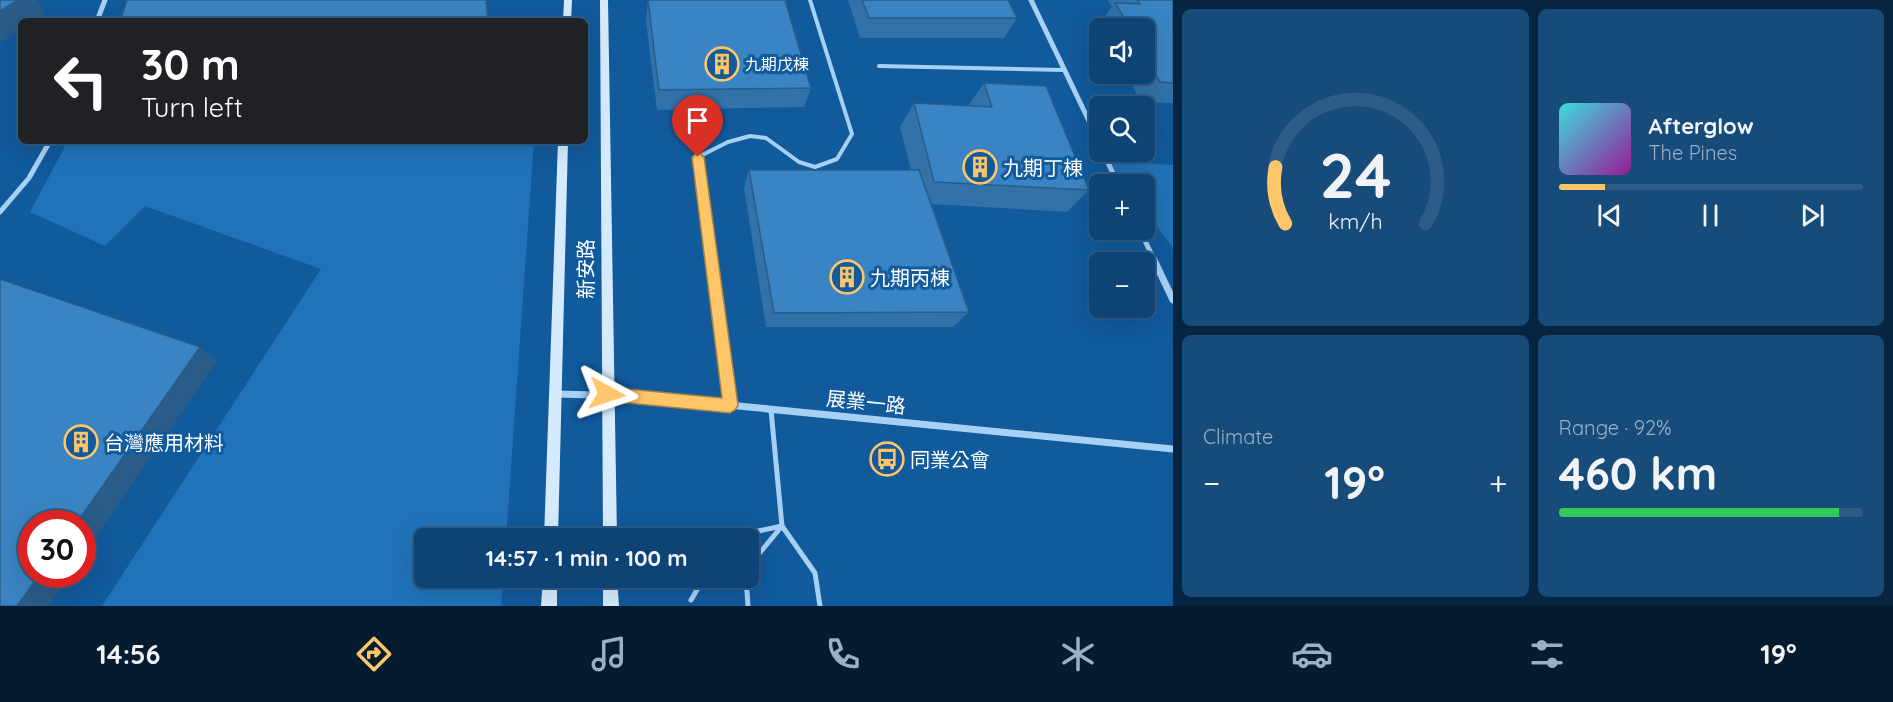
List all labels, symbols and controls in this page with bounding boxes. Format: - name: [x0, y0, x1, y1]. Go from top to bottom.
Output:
- map controls: [1089, 18, 1155, 318]
- button: sound: [1089, 18, 1155, 84]
- text: 30 m: [141, 38, 240, 91]
- icon: left: [42, 42, 120, 120]
- building icon: 九期戊棟: [704, 46, 740, 82]
- place label: 九期戊棟: [745, 54, 809, 74]
- text: Turn left: [141, 90, 243, 124]
- pin: [672, 95, 723, 157]
- button: search: [1089, 96, 1155, 162]
- icon: arrive: [681, 104, 714, 137]
- text: Afterglow: [1649, 112, 1754, 140]
- text: 24: [1319, 137, 1391, 215]
- text: The Pines: [1649, 140, 1737, 165]
- building icon: 九期丁棟: [962, 149, 998, 185]
- place label: 九期丁棟: [1003, 155, 1083, 180]
- button: +: [1089, 174, 1155, 240]
- icon: previous: [1593, 199, 1626, 232]
- icon: pause: [1694, 199, 1727, 232]
- icon: next: [1796, 199, 1829, 232]
- text: km/h: [1328, 209, 1382, 235]
- street label: 新安路: [573, 239, 598, 299]
- button: −: [1089, 252, 1155, 318]
- building icon: 九期丙棟: [829, 259, 865, 295]
- place label: 九期丙棟: [870, 265, 950, 290]
- position arrow: [575, 362, 639, 426]
- street label: 展業一路: [825, 385, 907, 419]
- text: Range · 92%: [1559, 415, 1672, 440]
- building icon: 台灣應用材料: [63, 424, 99, 460]
- text: Climate: [1203, 424, 1273, 449]
- place label: 台灣應用材料: [104, 430, 224, 455]
- bus stop icon: 同業公會: [869, 441, 905, 477]
- text: 460 km: [1559, 445, 1717, 501]
- place label: 同業公會: [910, 447, 990, 472]
- text: 19°: [1324, 454, 1385, 510]
- text: −: [1203, 462, 1220, 503]
- text: +: [1489, 462, 1507, 503]
- speed limit sign: 30: [18, 510, 96, 588]
- text: 14:57 · 1 min · 100 m: [486, 544, 687, 572]
- icon: directions: [353, 633, 395, 675]
- icon: music: [588, 633, 630, 675]
- icon: phone: [822, 633, 864, 675]
- icon: climate: [1057, 633, 1099, 675]
- icon: car: [1291, 633, 1333, 675]
- icon: filters: [1526, 633, 1568, 675]
- text: 14:56: [96, 637, 161, 671]
- text: 19°: [1760, 637, 1797, 671]

